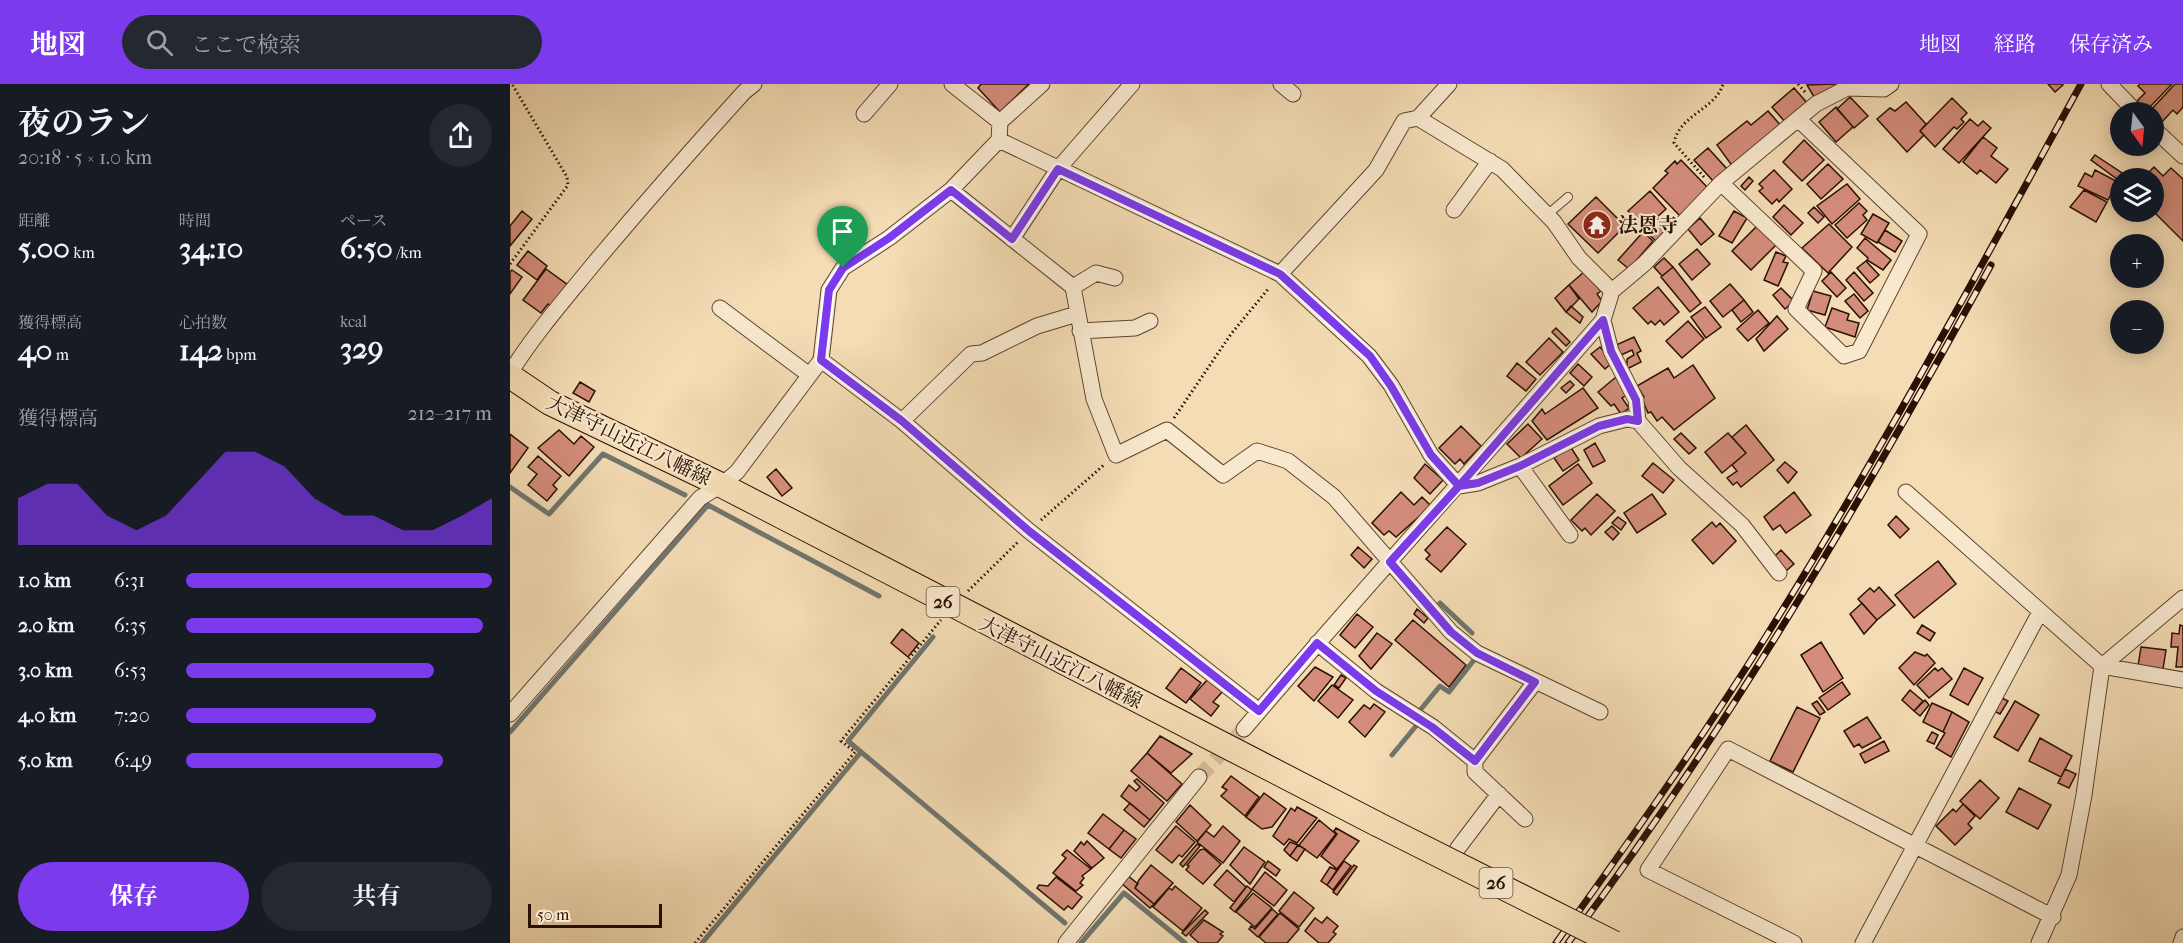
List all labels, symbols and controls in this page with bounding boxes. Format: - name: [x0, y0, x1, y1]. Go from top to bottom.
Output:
- search box: [122, 15, 542, 69]
- icon: search: [143, 26, 176, 59]
- text: 地図: [30, 28, 86, 61]
- text: ここで検索: [191, 32, 301, 58]
- text: 地図: [1919, 32, 1961, 56]
- text: 経路: [1994, 32, 2036, 56]
- text: 保存済み: [2069, 32, 2153, 56]
- north arrow: [2110, 102, 2164, 156]
- map controls: [2110, 102, 2164, 354]
- text: 夜のラン: [18, 104, 150, 143]
- button: share: [429, 104, 492, 167]
- text: 20:18 · 5 × 1.0 km: [18, 146, 152, 169]
- button: layers: [2110, 168, 2164, 222]
- pin: [817, 206, 868, 268]
- temple icon: 法恩寺: [1581, 209, 1613, 241]
- text: 距離: [18, 211, 50, 230]
- text: 時間: [179, 211, 211, 230]
- text: ペース: [340, 211, 387, 230]
- place label: 法恩寺: [1618, 214, 1678, 237]
- icon: arrive: [826, 215, 859, 248]
- text: 5.00: [18, 231, 70, 266]
- text: 34:10: [179, 231, 243, 266]
- text: 6:50: [340, 231, 393, 266]
- button: +: [2110, 234, 2164, 288]
- text: km: [70, 243, 95, 262]
- text: /km: [393, 243, 422, 262]
- button: −: [2110, 300, 2164, 354]
- text: kcal: [340, 312, 367, 331]
- text: 獲得標高: [18, 313, 82, 332]
- text: 心拍数: [179, 313, 227, 332]
- text: 329: [340, 331, 383, 366]
- text: 40: [18, 333, 52, 368]
- text: 142: [179, 333, 223, 368]
- text: m: [52, 345, 69, 364]
- text: bpm: [223, 345, 257, 364]
- street label: 大津守山近江八幡線: [543, 391, 715, 490]
- text: 212–217 m: [408, 402, 492, 425]
- text: 獲得標高: [18, 407, 98, 430]
- text: 1.0 km: [18, 569, 71, 592]
- text: 6:31: [114, 569, 145, 592]
- road number: 26: [926, 587, 960, 617]
- street label: 大津守山近江八幡線: [975, 611, 1146, 714]
- text: 2.0 km: [18, 614, 74, 637]
- text: 6:35: [114, 614, 147, 637]
- text: 3.0 km: [18, 659, 72, 682]
- text: 6:53: [114, 659, 147, 682]
- text: 4.0 km: [18, 704, 76, 727]
- text: 7:20: [114, 704, 150, 727]
- text: 5.0 km: [18, 749, 73, 772]
- text: 6:49: [114, 749, 152, 772]
- button: 保存: [18, 862, 249, 931]
- button: 共有: [261, 862, 492, 931]
- road number: 26: [1480, 868, 1512, 898]
- scale bar: [528, 901, 662, 928]
- text: 50 m: [537, 905, 569, 924]

